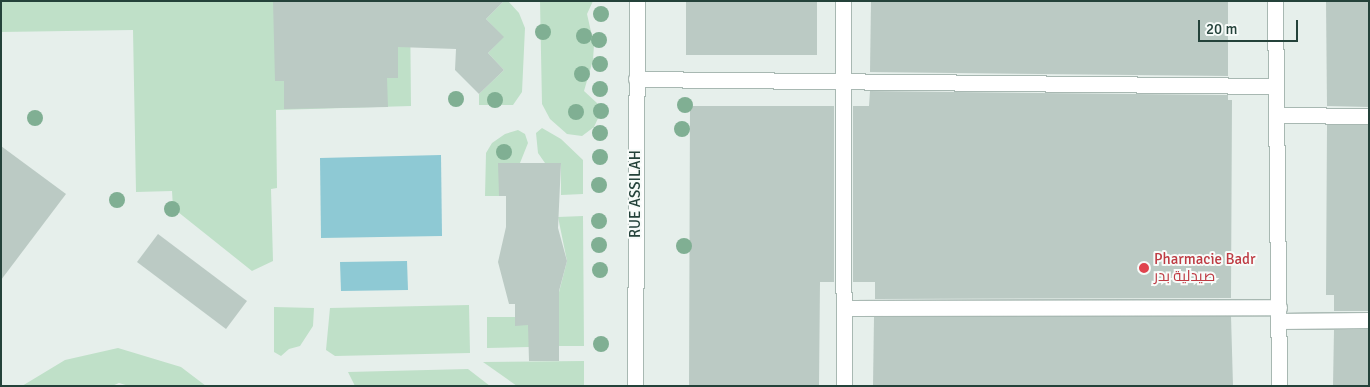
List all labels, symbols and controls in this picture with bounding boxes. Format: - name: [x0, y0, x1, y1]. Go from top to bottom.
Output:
- scale bar: [1200, 10, 1300, 42]
- text: 20 m: [1206, 20, 1237, 38]
- street label: RUE ASSILAH: [627, 150, 645, 238]
- place label: Pharmacie Badr صيدلية بدر: [1154, 250, 1255, 285]
- marker: Pharmacie Badr صيدلية بدر: [1138, 262, 1150, 274]

